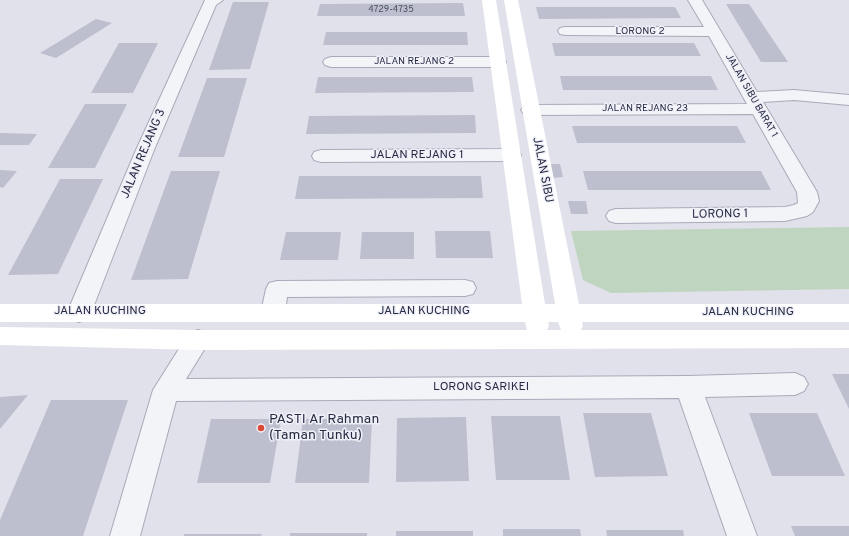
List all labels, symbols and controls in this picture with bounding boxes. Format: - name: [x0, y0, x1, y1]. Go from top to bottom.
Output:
- house number: 4729-4735: [368, 5, 414, 15]
- street label: LORONG 2: [615, 26, 665, 38]
- street label: JALAN SIBU BARAT 1: [722, 52, 780, 140]
- street label: JALAN REJANG 2: [374, 56, 454, 68]
- street label: JALAN REJANG 23: [602, 103, 688, 115]
- street label: JALAN REJANG 3: [119, 107, 169, 201]
- street label: JALAN SIBU: [529, 136, 555, 204]
- street label: JALAN REJANG 1: [370, 149, 464, 163]
- street label: LORONG 1: [692, 207, 748, 223]
- street label: JALAN KUCHING: [54, 305, 146, 319]
- street label: JALAN KUCHING: [378, 305, 470, 319]
- street label: JALAN KUCHING: [702, 306, 794, 320]
- street label: LORONG SARIKEI: [433, 381, 529, 395]
- place label: PASTI Ar Rahman (Taman Tunku): [269, 412, 379, 444]
- marker: PASTI Ar Rahman (Taman Tunku): [256, 423, 266, 433]

